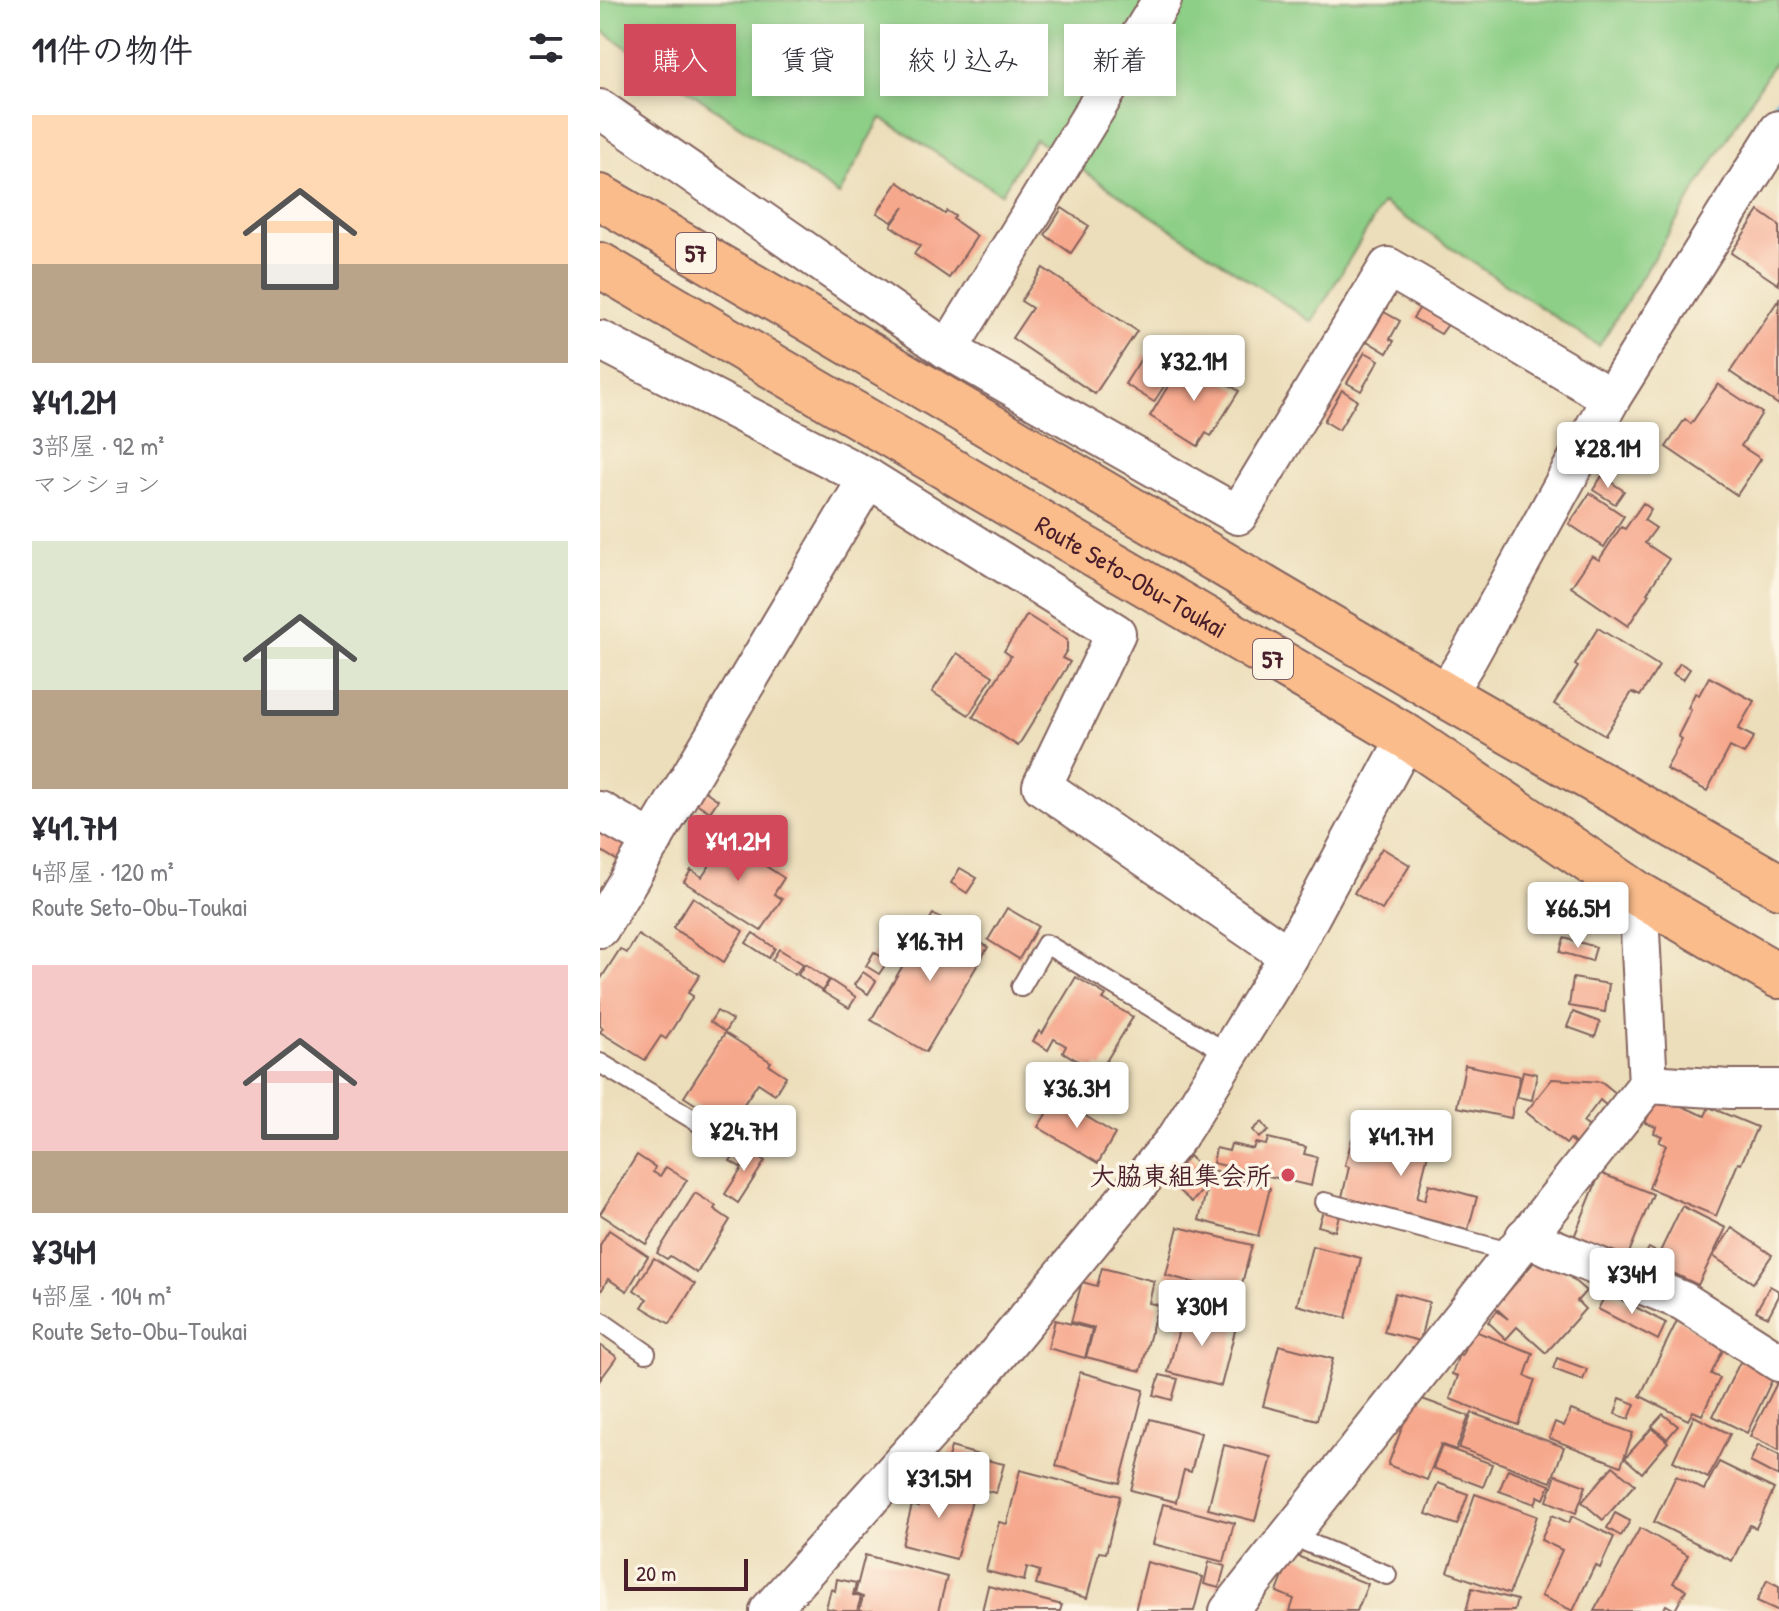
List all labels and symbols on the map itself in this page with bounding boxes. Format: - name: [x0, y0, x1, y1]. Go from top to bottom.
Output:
- road number: 57: [676, 233, 716, 273]
- pin: ¥32.1M: [1129, 335, 1259, 403]
- pin: ¥28.1M: [1543, 422, 1673, 490]
- street label: Route Seto-Obu-Toukai: [1030, 506, 1234, 646]
- road number: 57: [1253, 639, 1293, 679]
- pin: ¥41.2M: [673, 815, 803, 883]
- pin: ¥66.5M: [1513, 882, 1643, 950]
- pin: ¥16.7M: [865, 915, 995, 983]
- pin: ¥36.3M: [1012, 1062, 1142, 1130]
- pin: ¥24.7M: [679, 1105, 809, 1173]
- pin: ¥41.7M: [1336, 1110, 1466, 1178]
- place label: 大脇東組集会所: [1090, 1158, 1272, 1193]
- marker: 大脇東組集会所: [1279, 1166, 1297, 1184]
- pin: ¥34M: [1585, 1248, 1679, 1316]
- pin: ¥30M: [1155, 1280, 1249, 1348]
- pin: ¥31.5M: [874, 1452, 1004, 1520]
- scale bar: [624, 1555, 748, 1591]

